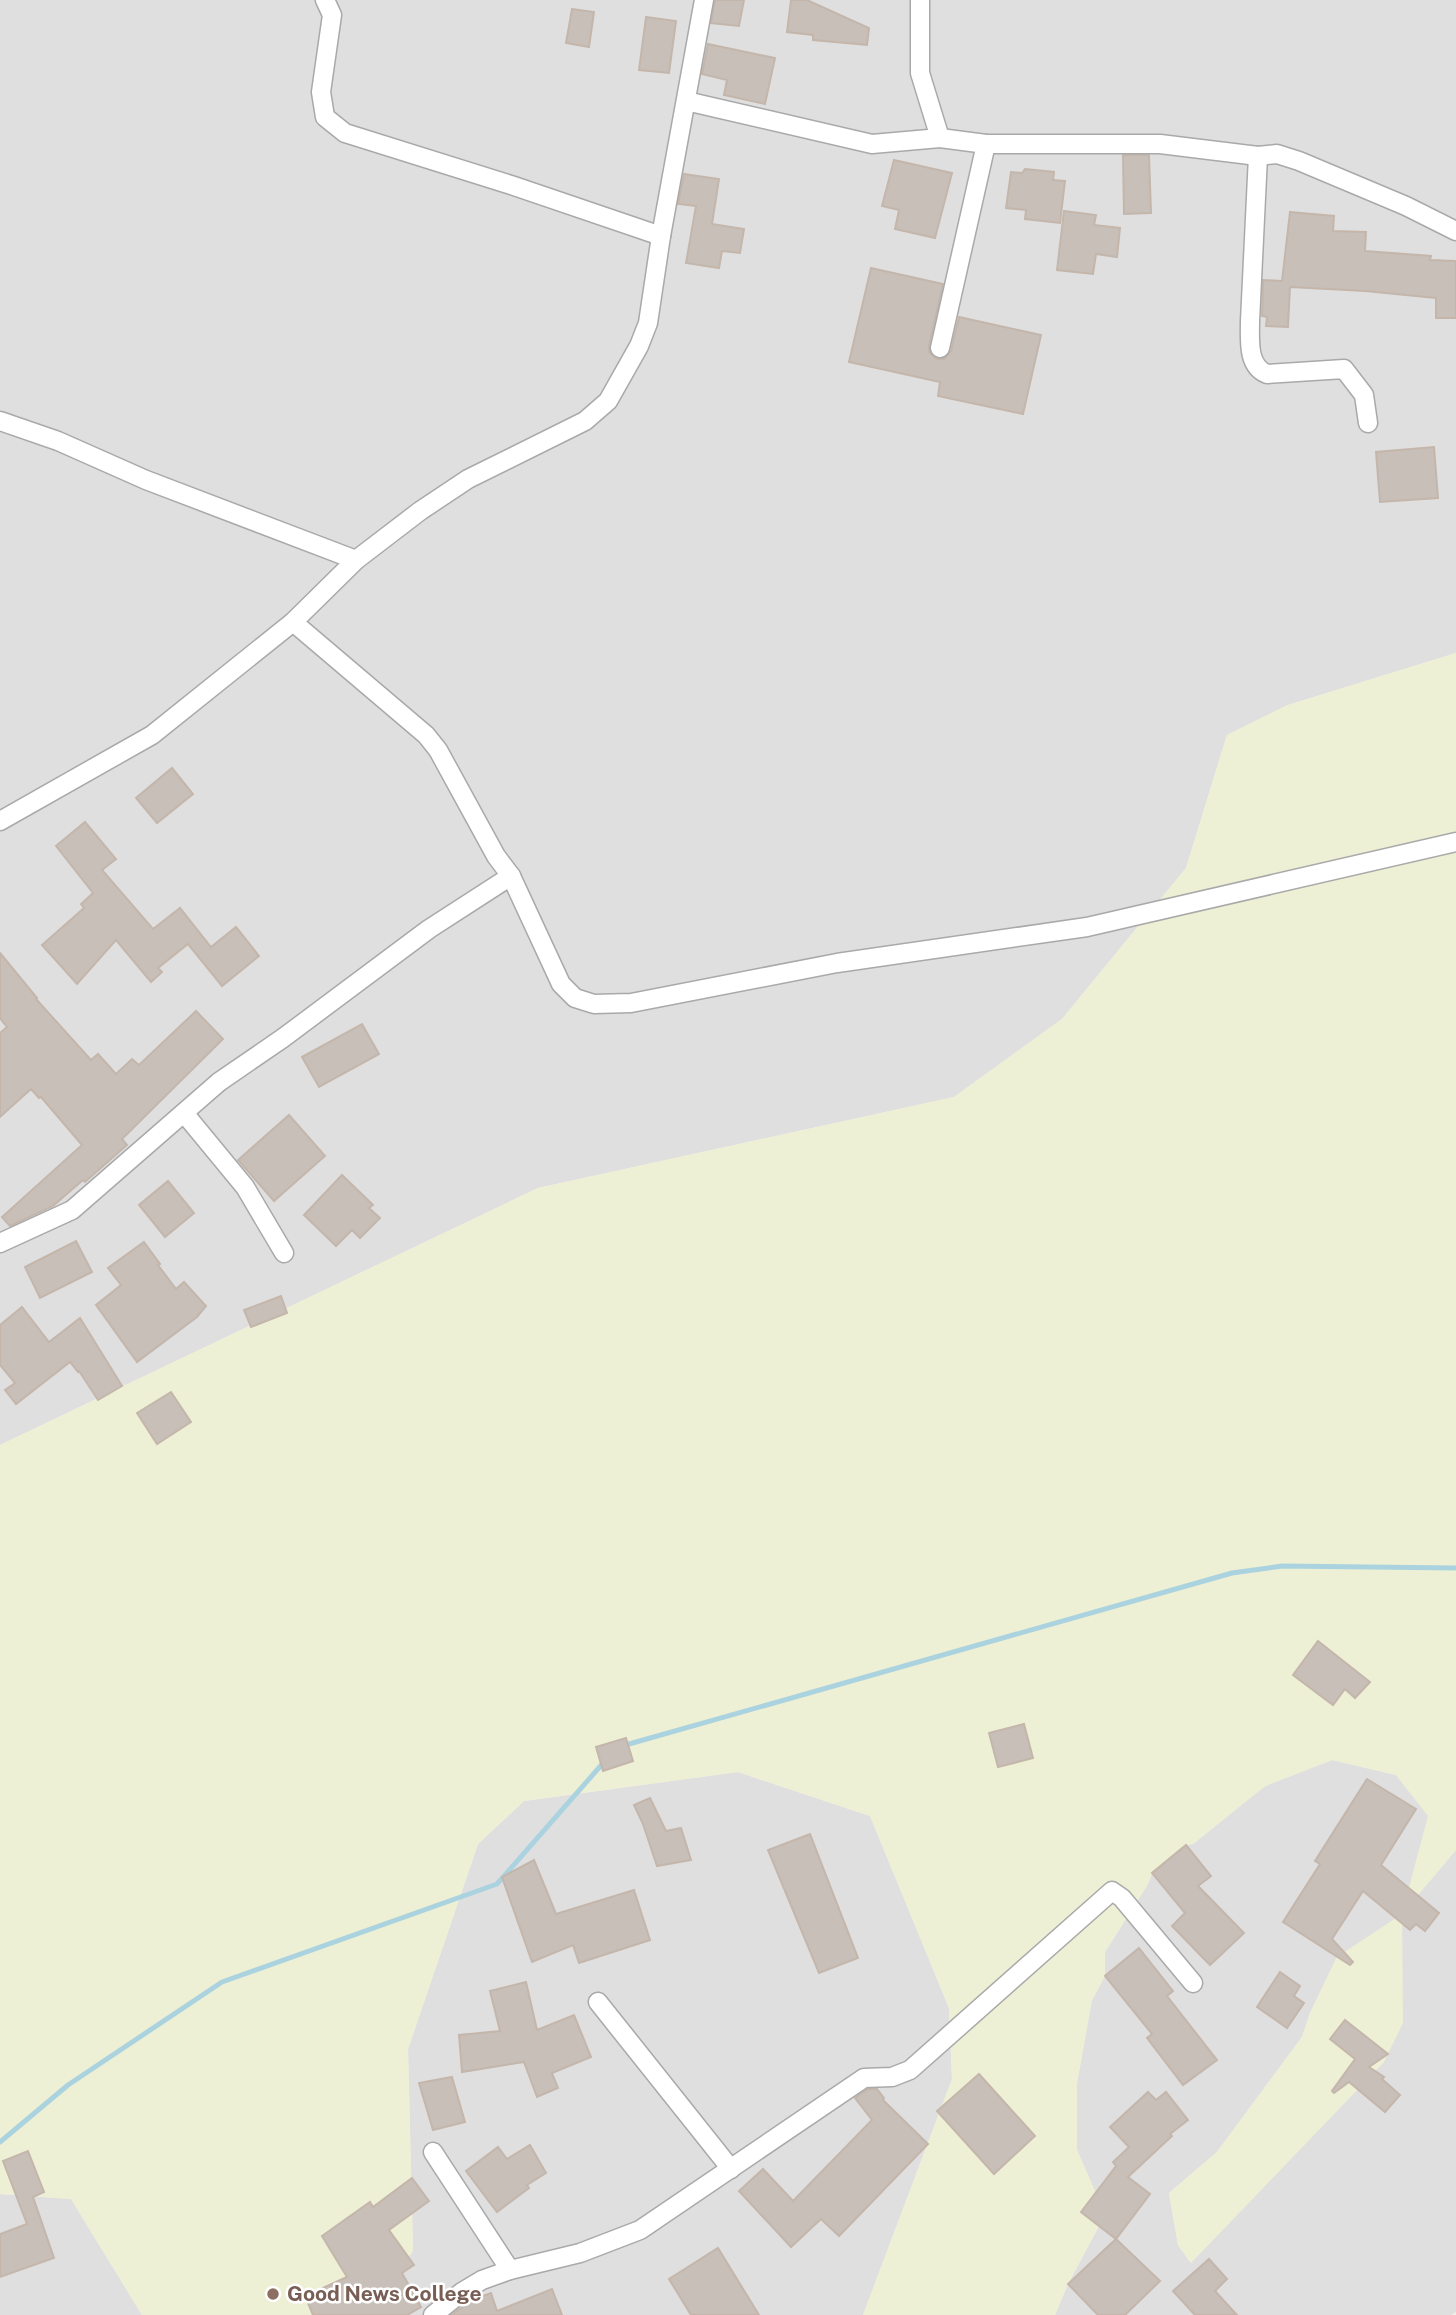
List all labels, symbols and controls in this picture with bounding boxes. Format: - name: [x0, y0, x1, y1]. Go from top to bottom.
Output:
- place label: Good News College: [287, 2281, 482, 2306]
- marker: Good News College: [265, 2286, 281, 2302]

